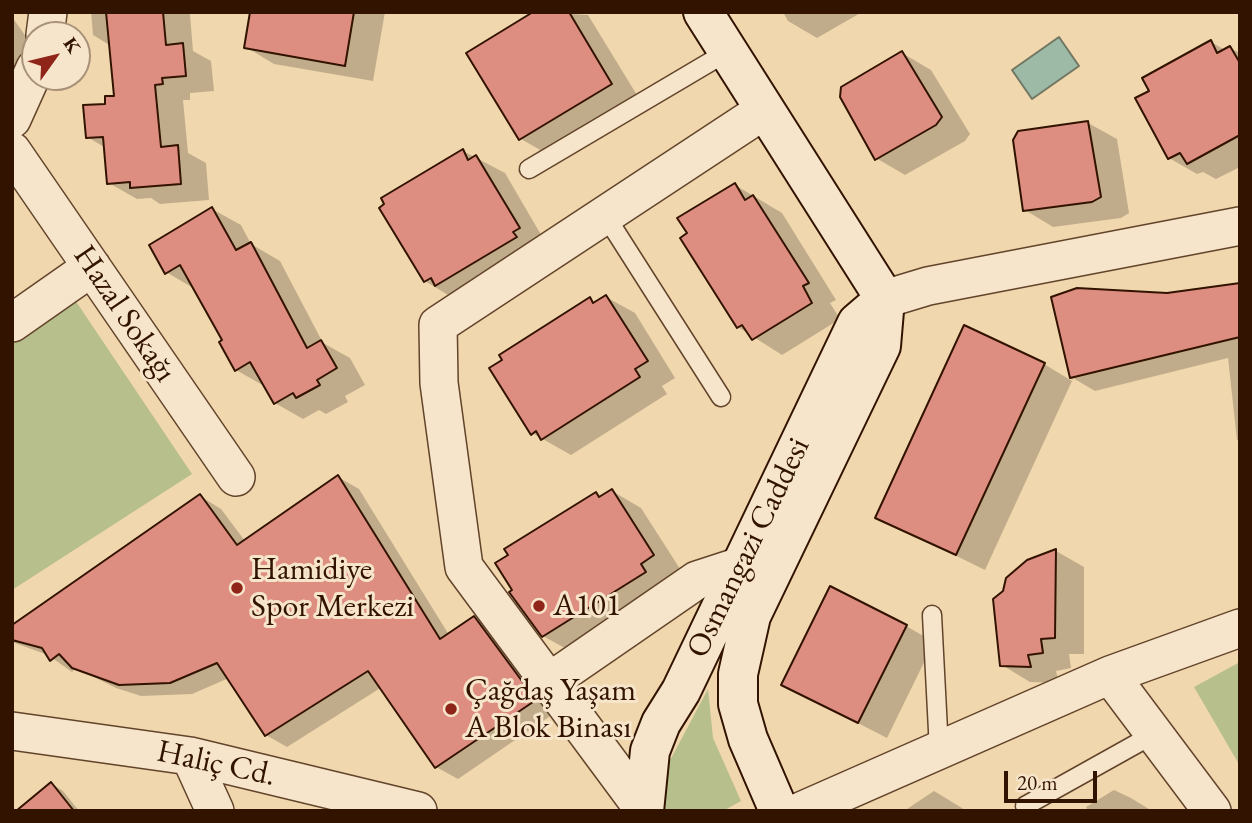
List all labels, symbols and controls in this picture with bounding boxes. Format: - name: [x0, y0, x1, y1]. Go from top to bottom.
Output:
- north arrow: [21, 21, 91, 91]
- text: K: [58, 32, 87, 58]
- street label: Hazal Sokağı: [64, 238, 184, 390]
- street label: Osmangazi Caddesi: [679, 432, 819, 664]
- place label: Hamidiye Spor Merkezi: [251, 551, 414, 626]
- marker: Hamidiye Spor Merkezi: [229, 580, 245, 596]
- place label: A101: [553, 587, 621, 625]
- marker: A101: [531, 598, 547, 614]
- place label: Çağdaş Yaşam A Blok Binası: [465, 672, 636, 747]
- marker: Çağdaş Yaşam A Blok Binası: [443, 701, 459, 717]
- street label: Haliç Cd.: [153, 733, 279, 795]
- scale bar: [1007, 756, 1100, 800]
- text: 20 m: [1017, 769, 1058, 796]

